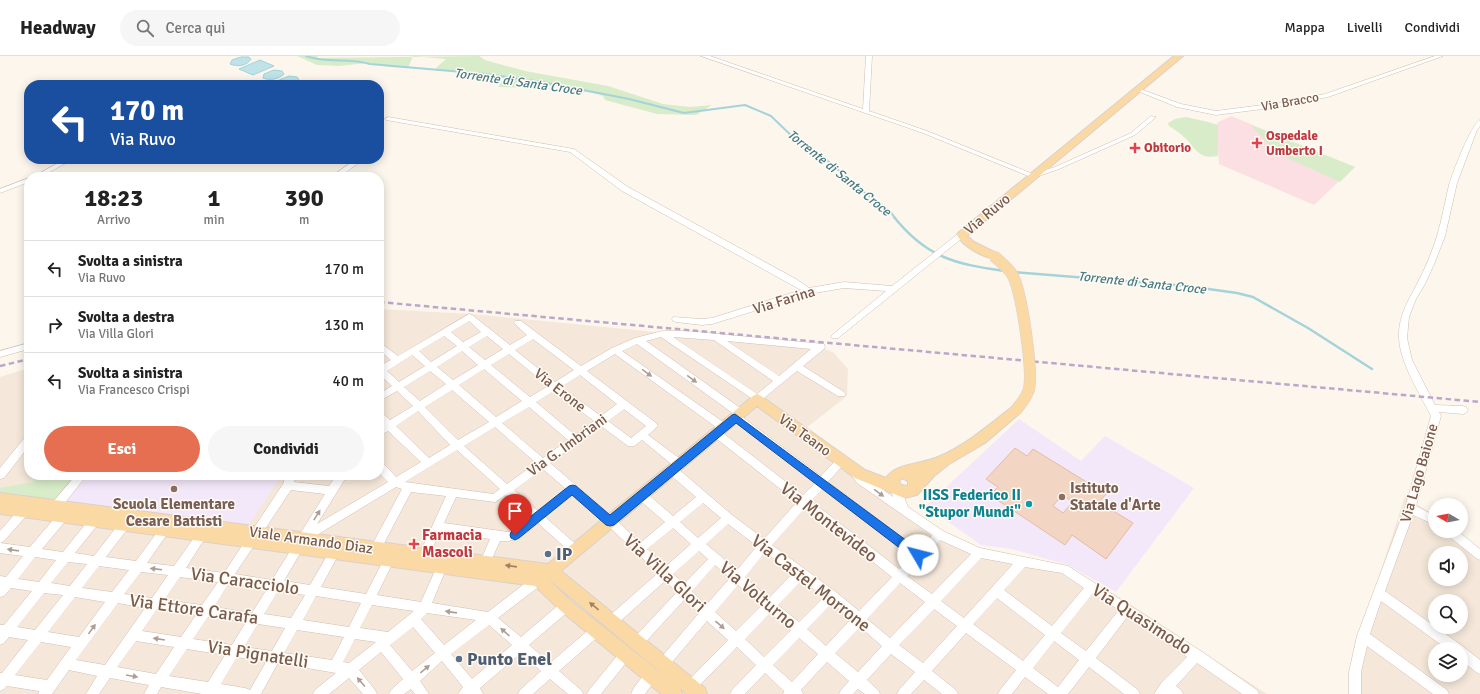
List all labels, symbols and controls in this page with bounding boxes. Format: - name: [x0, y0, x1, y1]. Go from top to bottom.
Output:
- search box: [120, 10, 400, 46]
- text: Headway: [20, 16, 96, 40]
- icon: search: [134, 17, 156, 39]
- text: Cerca qui: [166, 19, 225, 37]
- text: Mappa: [1285, 19, 1325, 36]
- text: Livelli: [1347, 19, 1383, 36]
- text: Condividi: [1405, 19, 1460, 36]
- water label: Torrente di Santa Croce: [453, 65, 584, 99]
- street label: Via Bracco: [1260, 89, 1320, 115]
- text: 170 m: [110, 94, 184, 128]
- icon: left: [44, 96, 96, 148]
- water label: Torrente di Santa Croce: [784, 126, 895, 221]
- text: Via Ruvo: [110, 128, 176, 150]
- place label: Ospedale Umberto I: [1266, 128, 1323, 159]
- marker: Ospedale Umberto I: [1251, 137, 1263, 149]
- place label: Obitorio: [1144, 140, 1191, 156]
- marker: Obitorio: [1129, 142, 1141, 154]
- text: 18:23: [84, 183, 143, 213]
- text: 1: [208, 183, 220, 213]
- text: 390: [285, 183, 324, 213]
- street label: Via Ruvo: [960, 189, 1014, 239]
- text: Arrivo: [97, 212, 131, 228]
- text: min: [204, 212, 225, 228]
- text: m: [299, 212, 309, 228]
- text: Svolta a sinistra: [78, 252, 183, 270]
- icon: left: [44, 258, 66, 280]
- text: 170 m: [324, 260, 364, 278]
- water label: Torrente di Santa Croce: [1077, 268, 1208, 298]
- text: Via Ruvo: [78, 270, 126, 286]
- street label: Via Farina: [751, 282, 817, 318]
- text: Svolta a destra: [78, 308, 174, 326]
- icon: right: [44, 314, 66, 336]
- text: 130 m: [324, 316, 364, 334]
- text: Via Villa Glori: [78, 326, 154, 342]
- text: Svolta a sinistra: [78, 364, 183, 382]
- street label: Via Erone: [530, 364, 590, 416]
- one-way arrow: [642, 369, 652, 377]
- icon: left: [44, 370, 66, 392]
- text: 40 m: [333, 372, 364, 390]
- one-way arrow: [687, 375, 697, 383]
- text: Via Francesco Crispi: [78, 382, 190, 398]
- street label: Via G. Imbriani: [524, 410, 610, 480]
- street label: Via Teano: [775, 410, 835, 460]
- street label: Via Lago Baione: [1396, 421, 1442, 525]
- button: Esci: [44, 426, 200, 472]
- button: Condividi: [208, 426, 364, 472]
- street label: Via Montevideo: [776, 477, 882, 567]
- place label: Istituto Statale d'Arte: [1070, 479, 1161, 514]
- marker: Scuola Elementare Cesare Battisti: [169, 484, 179, 494]
- place label: IISS Federico II "Stupor Mundi": [919, 486, 1021, 521]
- one-way arrow: [874, 489, 884, 497]
- marker: Istituto Statale d'Arte: [1057, 492, 1067, 502]
- pin: [498, 494, 532, 535]
- place label: Scuola Elementare Cesare Battisti: [113, 495, 235, 530]
- north arrow: [1428, 498, 1468, 538]
- map controls: [1428, 498, 1468, 682]
- marker: IISS Federico II "Stupor Mundi": [1024, 499, 1034, 509]
- icon: arrive: [504, 500, 526, 522]
- one-way arrow: [314, 509, 321, 521]
- street label: Viale Armando Diaz: [248, 522, 374, 558]
- place label: Farmacia Mascoli: [422, 526, 483, 561]
- street label: Via Villa Glori: [619, 529, 711, 617]
- street label: Via Castel Morrone: [747, 530, 875, 636]
- position arrow: [897, 534, 939, 576]
- marker: Farmacia Mascoli: [409, 539, 419, 549]
- place label: IP: [556, 543, 573, 565]
- button: sound: [1428, 546, 1468, 586]
- one-way arrow: [7, 547, 19, 553]
- marker: IP: [543, 549, 553, 559]
- street label: Via Volturno: [715, 556, 801, 634]
- street label: Via Caracciolo: [189, 562, 301, 600]
- one-way arrow: [505, 563, 517, 569]
- one-way arrow: [150, 566, 162, 572]
- street label: Via Quasimodo: [1088, 579, 1196, 659]
- street label: Via Ettore Carafa: [128, 589, 260, 629]
- button: search: [1428, 594, 1468, 634]
- one-way arrow: [588, 602, 599, 610]
- one-way arrow: [444, 609, 457, 615]
- one-way arrow: [715, 620, 725, 629]
- one-way arrow: [88, 623, 96, 634]
- one-way arrow: [500, 627, 511, 636]
- street label: Via Pignatelli: [206, 635, 310, 673]
- one-way arrow: [153, 636, 165, 642]
- button: layers: [1428, 642, 1468, 682]
- place label: Punto Enel: [467, 648, 552, 670]
- marker: Punto Enel: [454, 654, 464, 664]
- one-way arrow: [420, 664, 430, 674]
- one-way arrow: [126, 673, 138, 679]
- one-way arrow: [356, 676, 365, 687]

